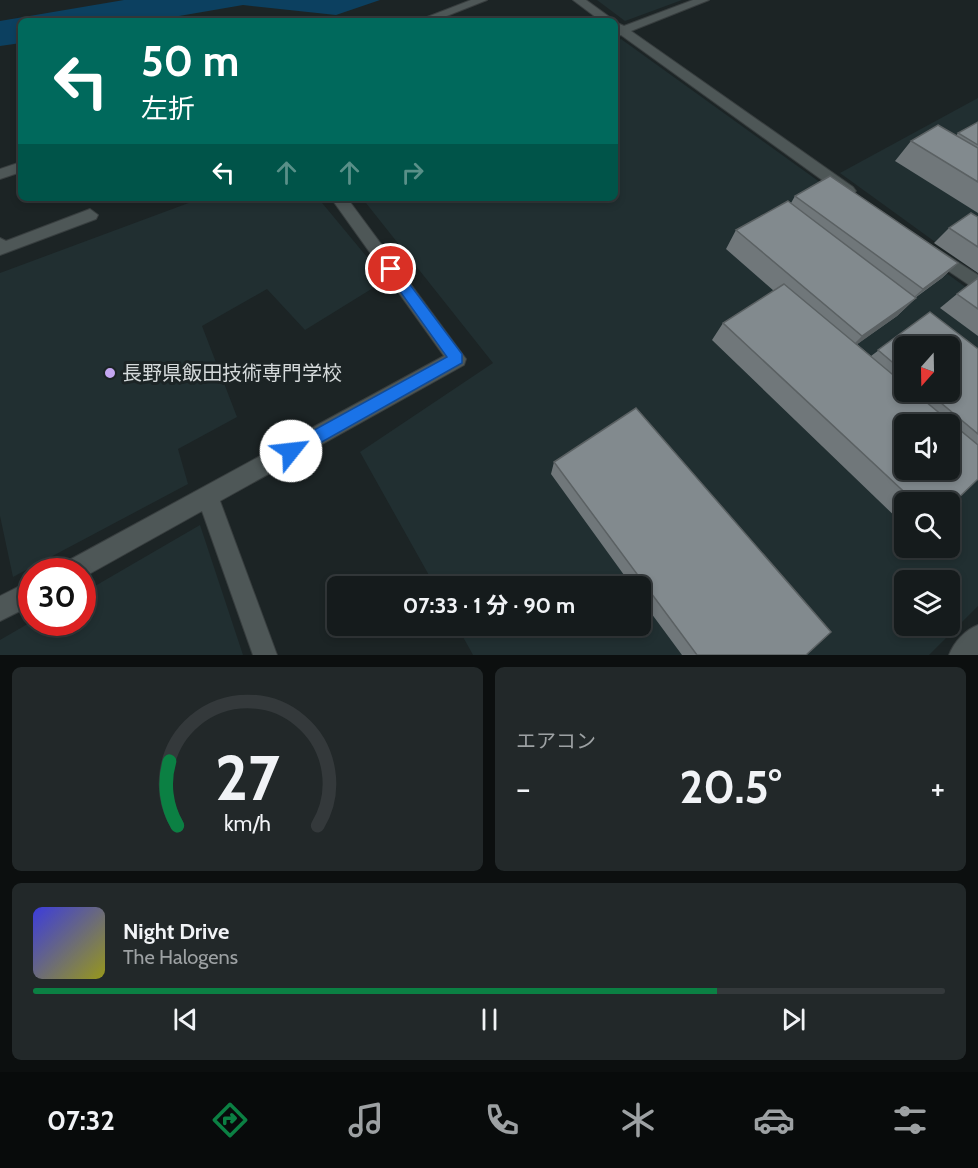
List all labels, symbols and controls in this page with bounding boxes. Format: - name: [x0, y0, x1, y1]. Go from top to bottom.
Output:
- text: 50 m: [141, 35, 239, 87]
- icon: left: [42, 42, 120, 120]
- text: 左折: [141, 92, 195, 125]
- icon: left: [207, 156, 240, 189]
- icon: ahead: [270, 156, 303, 189]
- icon: ahead: [333, 156, 366, 189]
- icon: right: [396, 156, 429, 189]
- pin: [365, 243, 416, 294]
- icon: arrive: [374, 252, 407, 285]
- north arrow: [894, 336, 960, 402]
- map controls: [894, 336, 960, 636]
- place label: 長野県飯田技術専門学校: [122, 361, 342, 385]
- marker: 長野県飯田技術専門学校: [103, 366, 117, 380]
- button: sound: [894, 414, 960, 480]
- position arrow: [259, 419, 323, 483]
- button: search: [894, 492, 960, 558]
- speed limit sign: 30: [18, 558, 96, 636]
- button: layers: [894, 570, 960, 636]
- text: 07:33 · 1 分 · 90 m: [403, 592, 575, 619]
- text: エアコン: [516, 729, 596, 753]
- text: 27: [215, 740, 280, 816]
- text: 20.5°: [679, 760, 782, 814]
- text: −: [516, 768, 531, 808]
- text: +: [930, 768, 945, 808]
- text: km/h: [224, 810, 271, 836]
- text: Night Drive: [123, 918, 229, 945]
- text: The Halogens: [123, 945, 238, 969]
- icon: previous: [169, 1003, 202, 1036]
- icon: pause: [473, 1003, 506, 1036]
- icon: next: [777, 1003, 810, 1036]
- icon: directions: [209, 1099, 251, 1141]
- icon: music: [345, 1099, 387, 1141]
- icon: phone: [481, 1099, 523, 1141]
- icon: climate: [617, 1099, 659, 1141]
- icon: car: [753, 1099, 795, 1141]
- icon: filters: [889, 1099, 931, 1141]
- text: 07:32: [47, 1104, 115, 1137]

